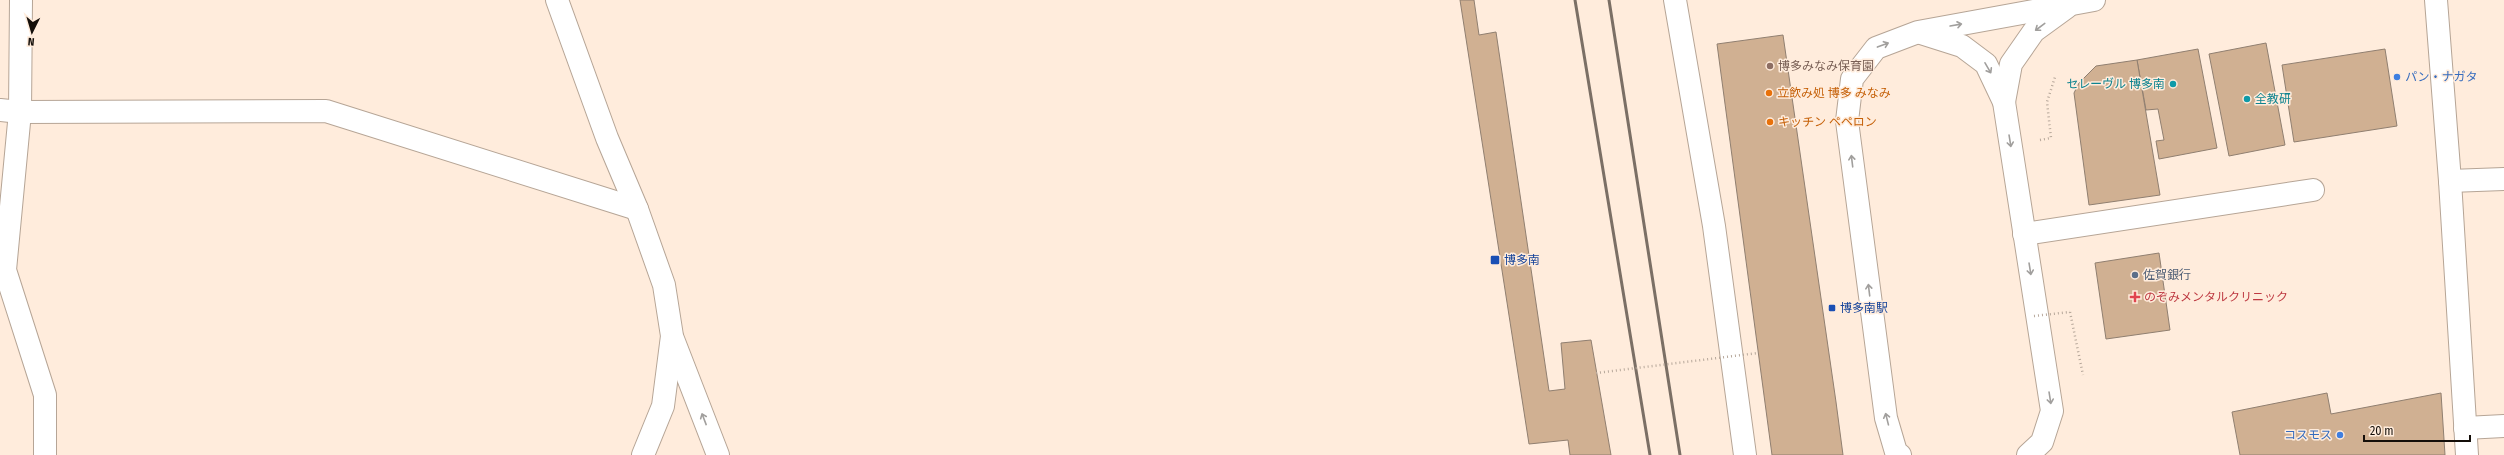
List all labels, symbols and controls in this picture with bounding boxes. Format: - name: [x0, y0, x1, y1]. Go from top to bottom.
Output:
- north arrow: [12, 12, 52, 52]
- one-way arrow: [1949, 21, 1962, 29]
- one-way arrow: [2034, 23, 2045, 31]
- text: N: [27, 35, 35, 48]
- one-way arrow: [1876, 41, 1889, 48]
- place label: 博多みなみ保育園: [1778, 59, 1874, 73]
- marker: 博多みなみ保育園: [1765, 61, 1775, 71]
- one-way arrow: [1984, 62, 1992, 74]
- place label: パン・ナガタ: [2405, 70, 2478, 84]
- marker: パン・ナガタ: [2392, 72, 2402, 82]
- place label: セレーヴル 博多南: [2066, 77, 2165, 91]
- marker: セレーヴル 博多南: [2168, 79, 2178, 89]
- place label: 立飲み処 博多 みなみ: [1777, 86, 1891, 100]
- marker: 立飲み処 博多 みなみ: [1764, 88, 1774, 98]
- place label: 全教研: [2255, 92, 2291, 106]
- marker: 全教研: [2242, 94, 2252, 104]
- place label: キッチン ペペロン: [1778, 115, 1877, 129]
- marker: キッチン ペペロン: [1765, 117, 1775, 127]
- one-way arrow: [2006, 134, 2014, 147]
- one-way arrow: [1848, 155, 1856, 168]
- place label: 博多南: [1504, 253, 1540, 267]
- marker: 博多南: [1489, 254, 1501, 266]
- one-way arrow: [2026, 262, 2034, 275]
- place label: 佐賀銀行: [2143, 268, 2191, 282]
- marker: 佐賀銀行: [2130, 270, 2140, 280]
- one-way arrow: [1865, 284, 1873, 297]
- place label: のぞみメンタルクリニック: [2144, 290, 2288, 304]
- marker: のぞみメンタルクリニック: [2129, 291, 2141, 303]
- place label: 博多南駅: [1840, 301, 1888, 315]
- marker: 博多南駅: [1827, 303, 1837, 313]
- one-way arrow: [2046, 391, 2054, 404]
- one-way arrow: [700, 413, 708, 425]
- one-way arrow: [1882, 413, 1890, 426]
- scale bar: [2364, 417, 2470, 443]
- text: 20 m: [2370, 424, 2394, 438]
- place label: コスモス: [2284, 428, 2332, 442]
- marker: コスモス: [2335, 430, 2345, 440]

